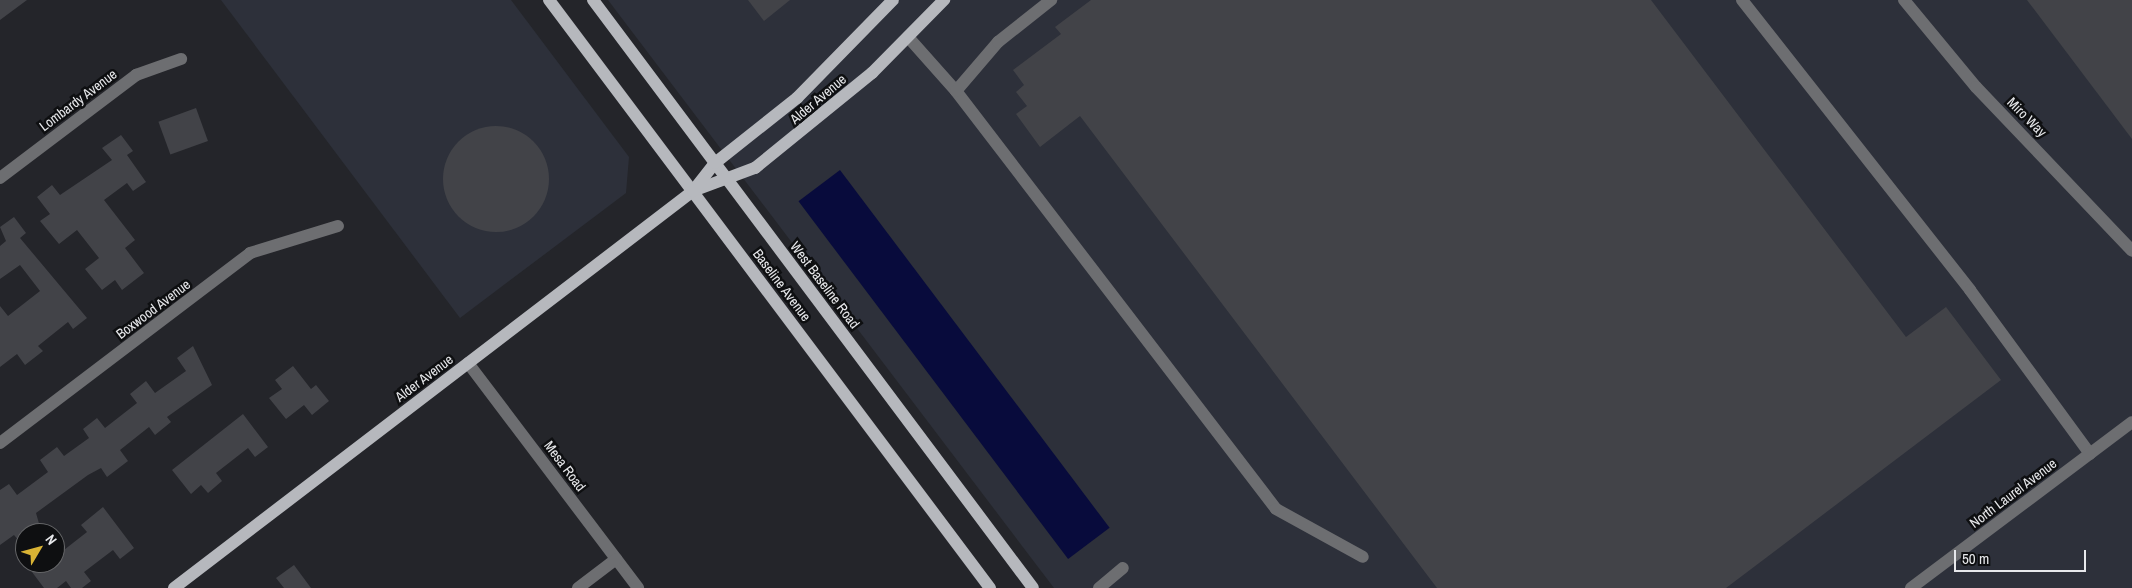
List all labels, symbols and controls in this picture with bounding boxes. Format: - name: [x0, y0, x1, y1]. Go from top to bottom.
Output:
- street label: Lombardy Avenue: [36, 65, 120, 135]
- street label: Alder Avenue: [786, 70, 850, 128]
- street label: Miro Way: [2004, 94, 2050, 140]
- street label: West Baseline Road: [787, 238, 863, 332]
- street label: Baseline Avenue: [749, 245, 815, 325]
- street label: Boxwood Avenue: [112, 275, 194, 343]
- street label: Alder Avenue: [392, 351, 456, 405]
- street label: Mesa Road: [541, 438, 589, 494]
- street label: North Laurel Avenue: [1966, 455, 2060, 531]
- north arrow: [15, 523, 65, 573]
- text: N: [41, 531, 61, 548]
- scale bar: [1957, 540, 2090, 572]
- text: 50 m: [1962, 548, 1989, 569]

